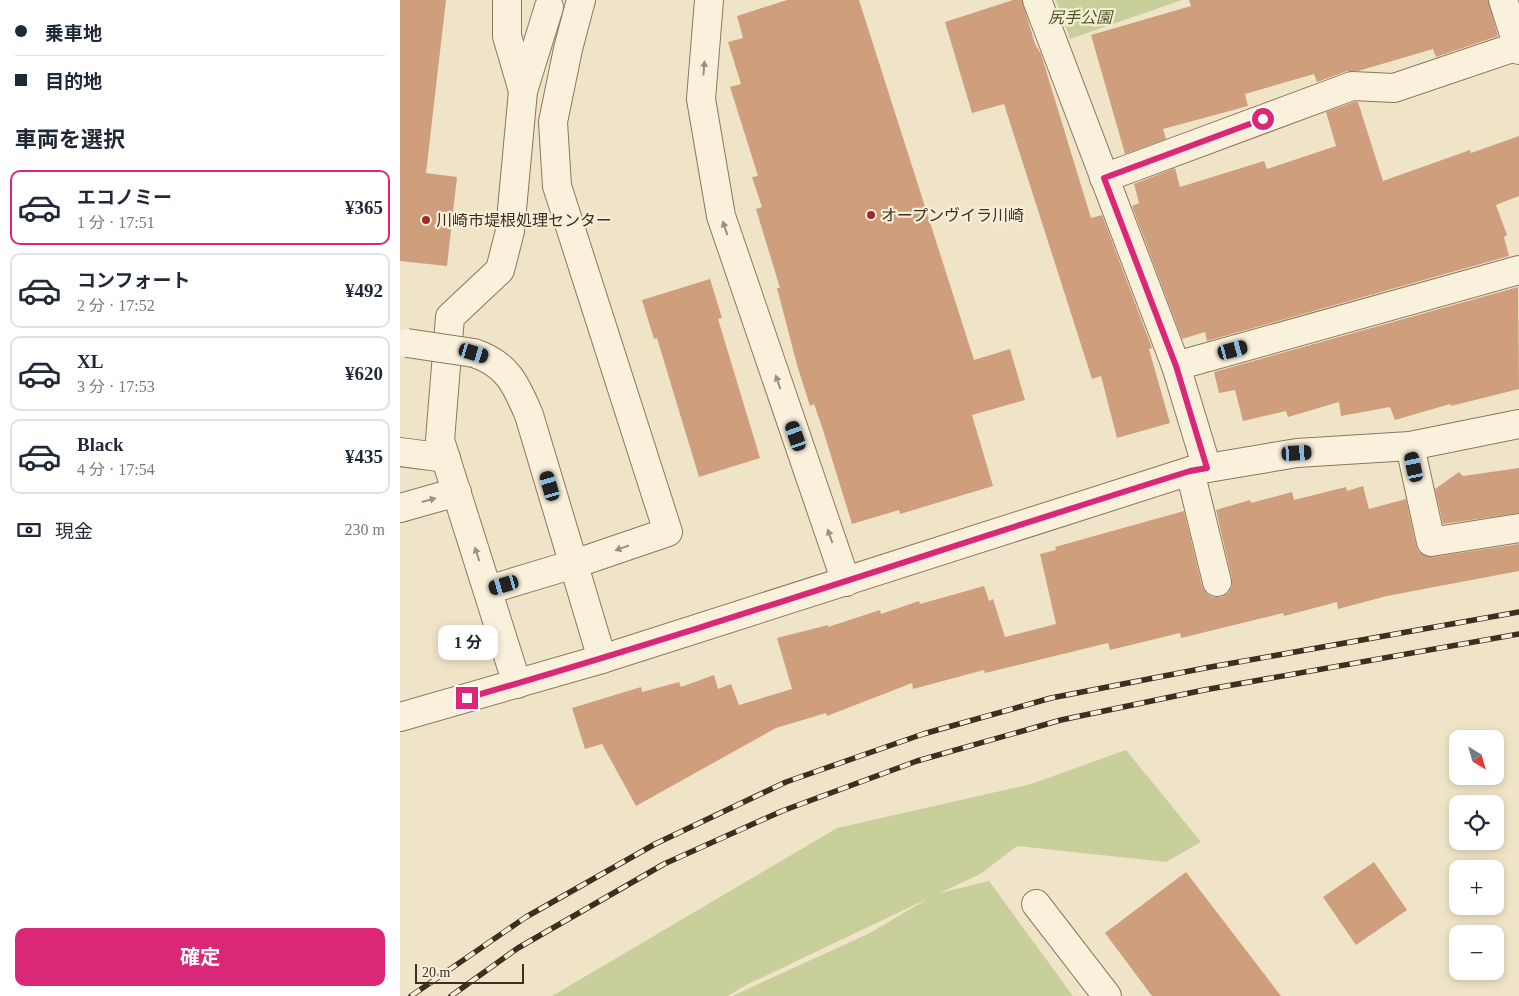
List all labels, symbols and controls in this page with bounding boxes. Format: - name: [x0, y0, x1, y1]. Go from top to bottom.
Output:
- park label: 尻手公園: [1048, 9, 1114, 26]
- text: 乗車地: [45, 23, 102, 44]
- one-way arrow: [700, 60, 708, 76]
- text: 目的地: [45, 71, 102, 92]
- route start: [1252, 108, 1274, 130]
- text: 車両を選択: [15, 127, 125, 152]
- icon: car: [17, 185, 62, 230]
- text: エコノミー: [77, 187, 172, 208]
- text: ¥365: [345, 197, 383, 218]
- place label: オープンヴイラ川崎: [881, 207, 1024, 224]
- marker: オープンヴイラ川崎: [865, 209, 877, 221]
- place label: 川崎市堤根処理センター: [436, 212, 612, 229]
- text: 1 分 · 17:51: [77, 214, 155, 231]
- marker: 川崎市堤根処理センター: [420, 214, 432, 226]
- one-way arrow: [721, 221, 728, 236]
- icon: car: [17, 268, 62, 313]
- text: コンフォート: [77, 270, 190, 291]
- text: ¥492: [345, 280, 383, 301]
- text: 2 分 · 17:52: [77, 297, 155, 314]
- car: [1216, 339, 1249, 361]
- car: [457, 341, 490, 365]
- icon: car: [17, 351, 62, 396]
- text: XL: [77, 351, 103, 372]
- text: ¥620: [345, 363, 383, 384]
- one-way arrow: [773, 374, 781, 389]
- text: 3 分 · 17:53: [77, 378, 155, 395]
- car: [784, 419, 807, 453]
- icon: car: [17, 434, 62, 479]
- text: Black: [77, 434, 123, 455]
- car: [1281, 445, 1312, 461]
- text: ¥435: [345, 446, 383, 467]
- car: [1403, 451, 1424, 483]
- text: 4 分 · 17:54: [77, 461, 155, 478]
- car: [538, 470, 561, 502]
- one-way arrow: [421, 496, 436, 504]
- icon: cash: [15, 516, 43, 544]
- text: 現金: [55, 521, 93, 542]
- text: 230 m: [345, 521, 385, 538]
- one-way arrow: [826, 528, 834, 543]
- one-way arrow: [614, 545, 629, 552]
- one-way arrow: [472, 546, 480, 561]
- car: [487, 574, 520, 596]
- callout: 1 分: [437, 626, 497, 660]
- text: 1 分: [454, 634, 482, 651]
- route end: [456, 687, 478, 709]
- north arrow: [1449, 730, 1504, 785]
- map controls: [1449, 730, 1504, 980]
- button: locate: [1449, 795, 1504, 850]
- button: +: [1449, 860, 1504, 915]
- button: −: [1449, 925, 1504, 980]
- button: 確定: [15, 928, 385, 986]
- scale bar: [415, 961, 524, 984]
- text: 20 m: [422, 965, 450, 980]

